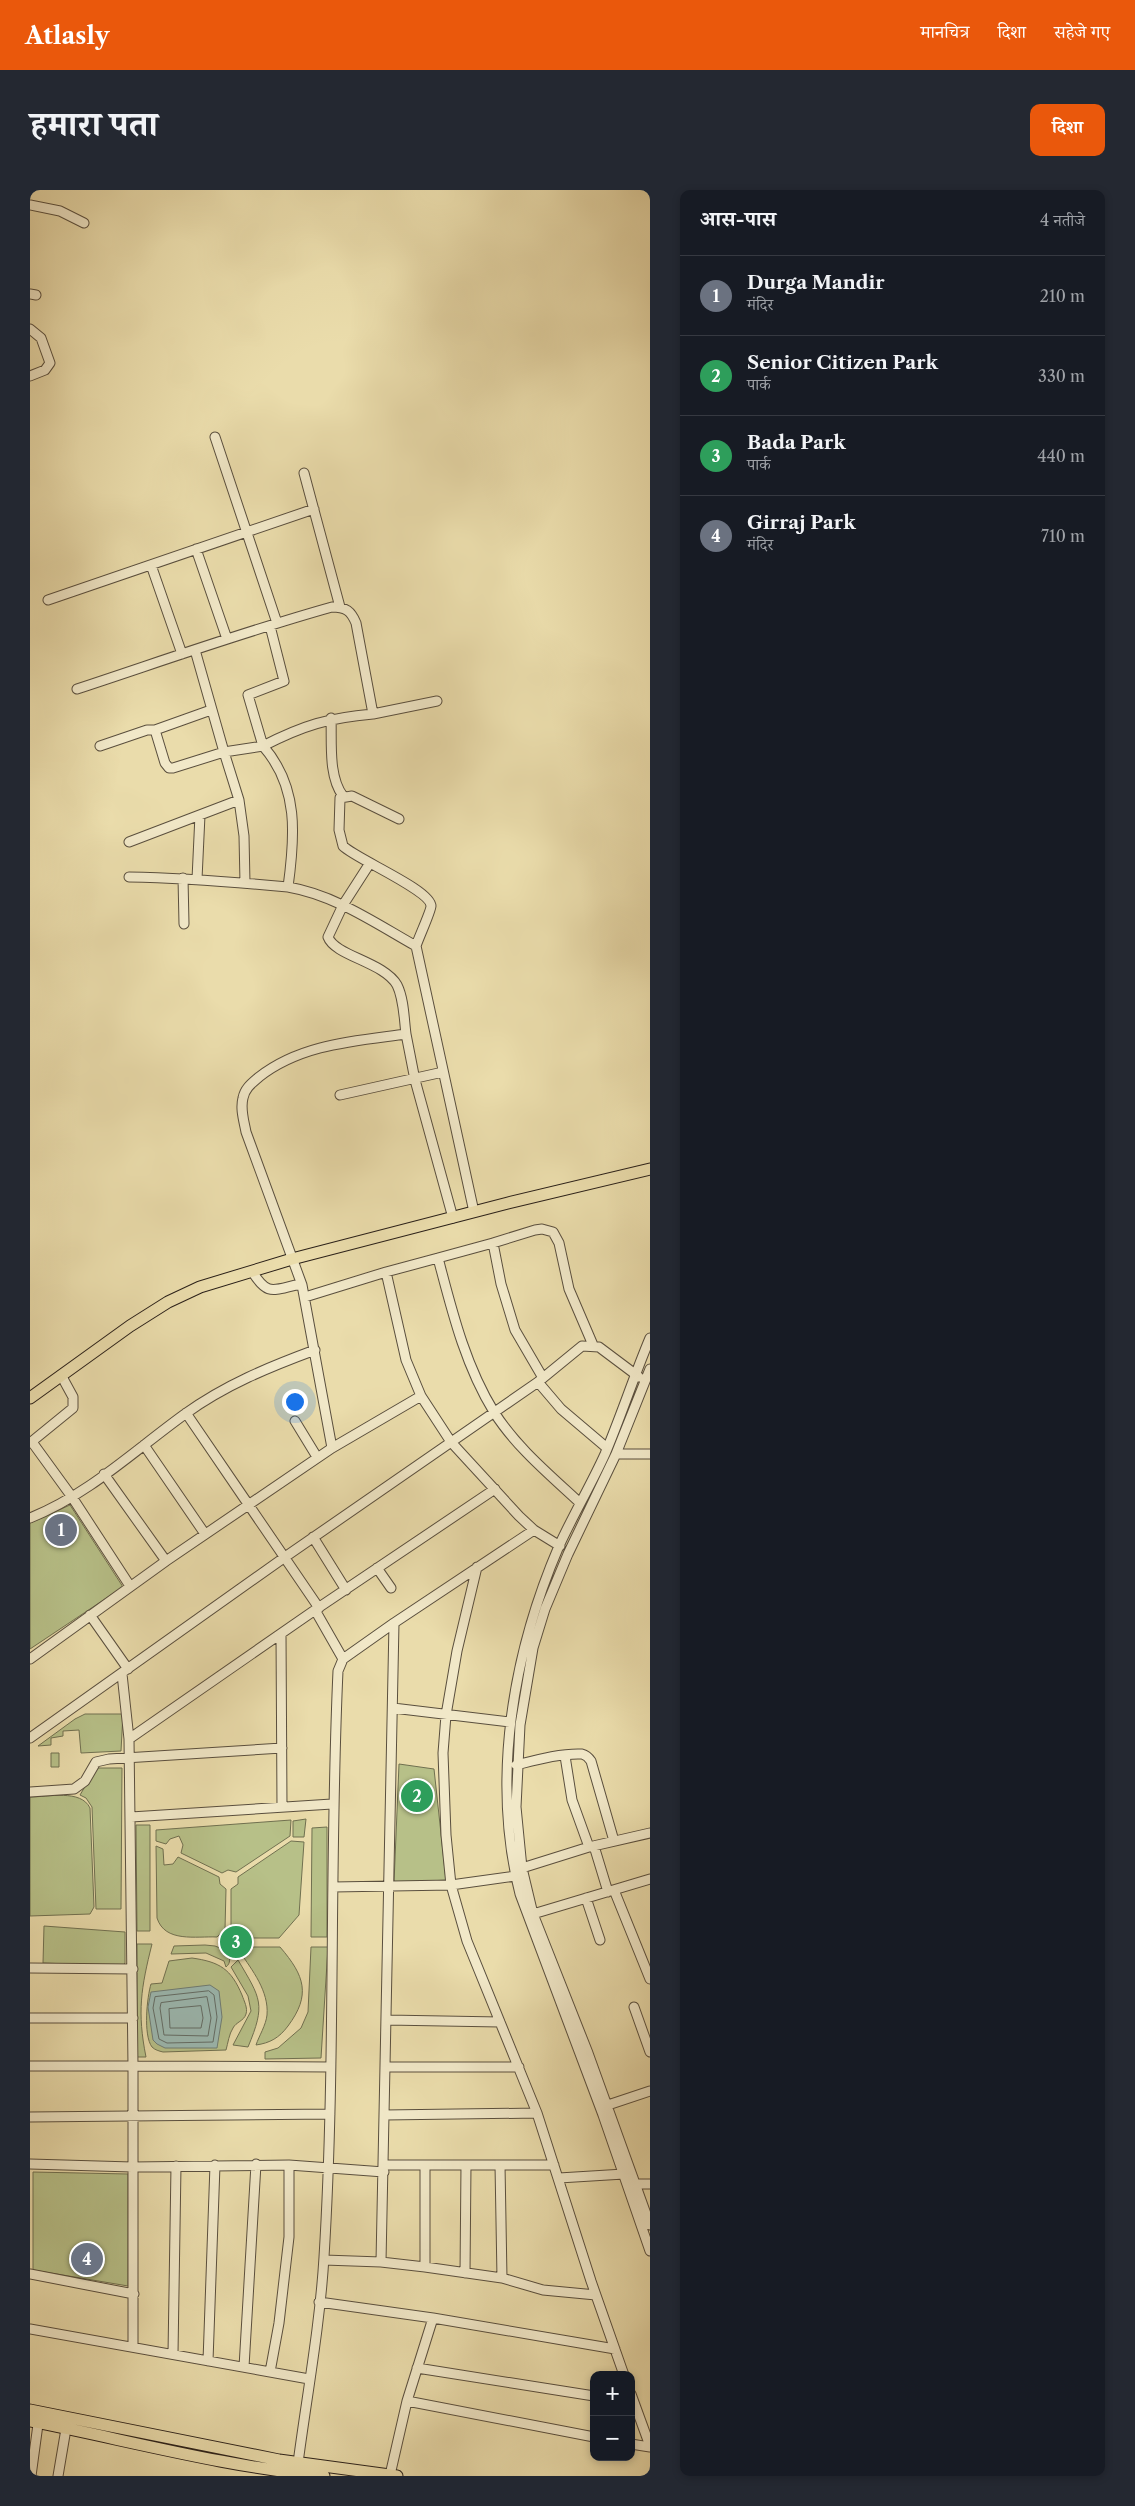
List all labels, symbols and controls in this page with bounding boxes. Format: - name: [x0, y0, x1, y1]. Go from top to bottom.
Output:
- text: Atlasly: [25, 21, 109, 50]
- text: मानचित्र: [921, 21, 969, 43]
- text: दिशा: [997, 21, 1026, 43]
- text: सहेजे गए: [1054, 21, 1110, 43]
- text: हमारा पता: [30, 102, 158, 145]
- button: दिशा: [1030, 104, 1105, 156]
- text: आस-पास: [700, 206, 776, 231]
- text: 4 नतीजे: [1040, 210, 1085, 230]
- text: Durga Mandir: [747, 271, 884, 294]
- text: 1: [712, 286, 720, 306]
- text: 210 m: [1040, 286, 1085, 306]
- text: मंदिर: [747, 294, 773, 314]
- text: Senior Citizen Park: [747, 351, 938, 374]
- text: 2: [711, 366, 721, 386]
- text: 330 m: [1038, 366, 1085, 386]
- text: पार्क: [747, 374, 771, 394]
- text: Bada Park: [747, 431, 846, 454]
- text: 3: [711, 446, 721, 466]
- text: 440 m: [1037, 446, 1085, 466]
- text: पार्क: [747, 454, 771, 474]
- text: Girraj Park: [747, 511, 856, 534]
- text: 4: [711, 526, 721, 546]
- text: 710 m: [1041, 526, 1085, 546]
- text: मंदिर: [747, 534, 773, 554]
- your location: [282, 1389, 308, 1415]
- pin: 1: [45, 1511, 77, 1549]
- pin: 2: [401, 1777, 433, 1815]
- pin: 3: [220, 1923, 252, 1961]
- pin: 4: [71, 2240, 103, 2278]
- map controls: [590, 2371, 635, 2461]
- button: +: [590, 2371, 635, 2416]
- button: −: [590, 2416, 635, 2461]

